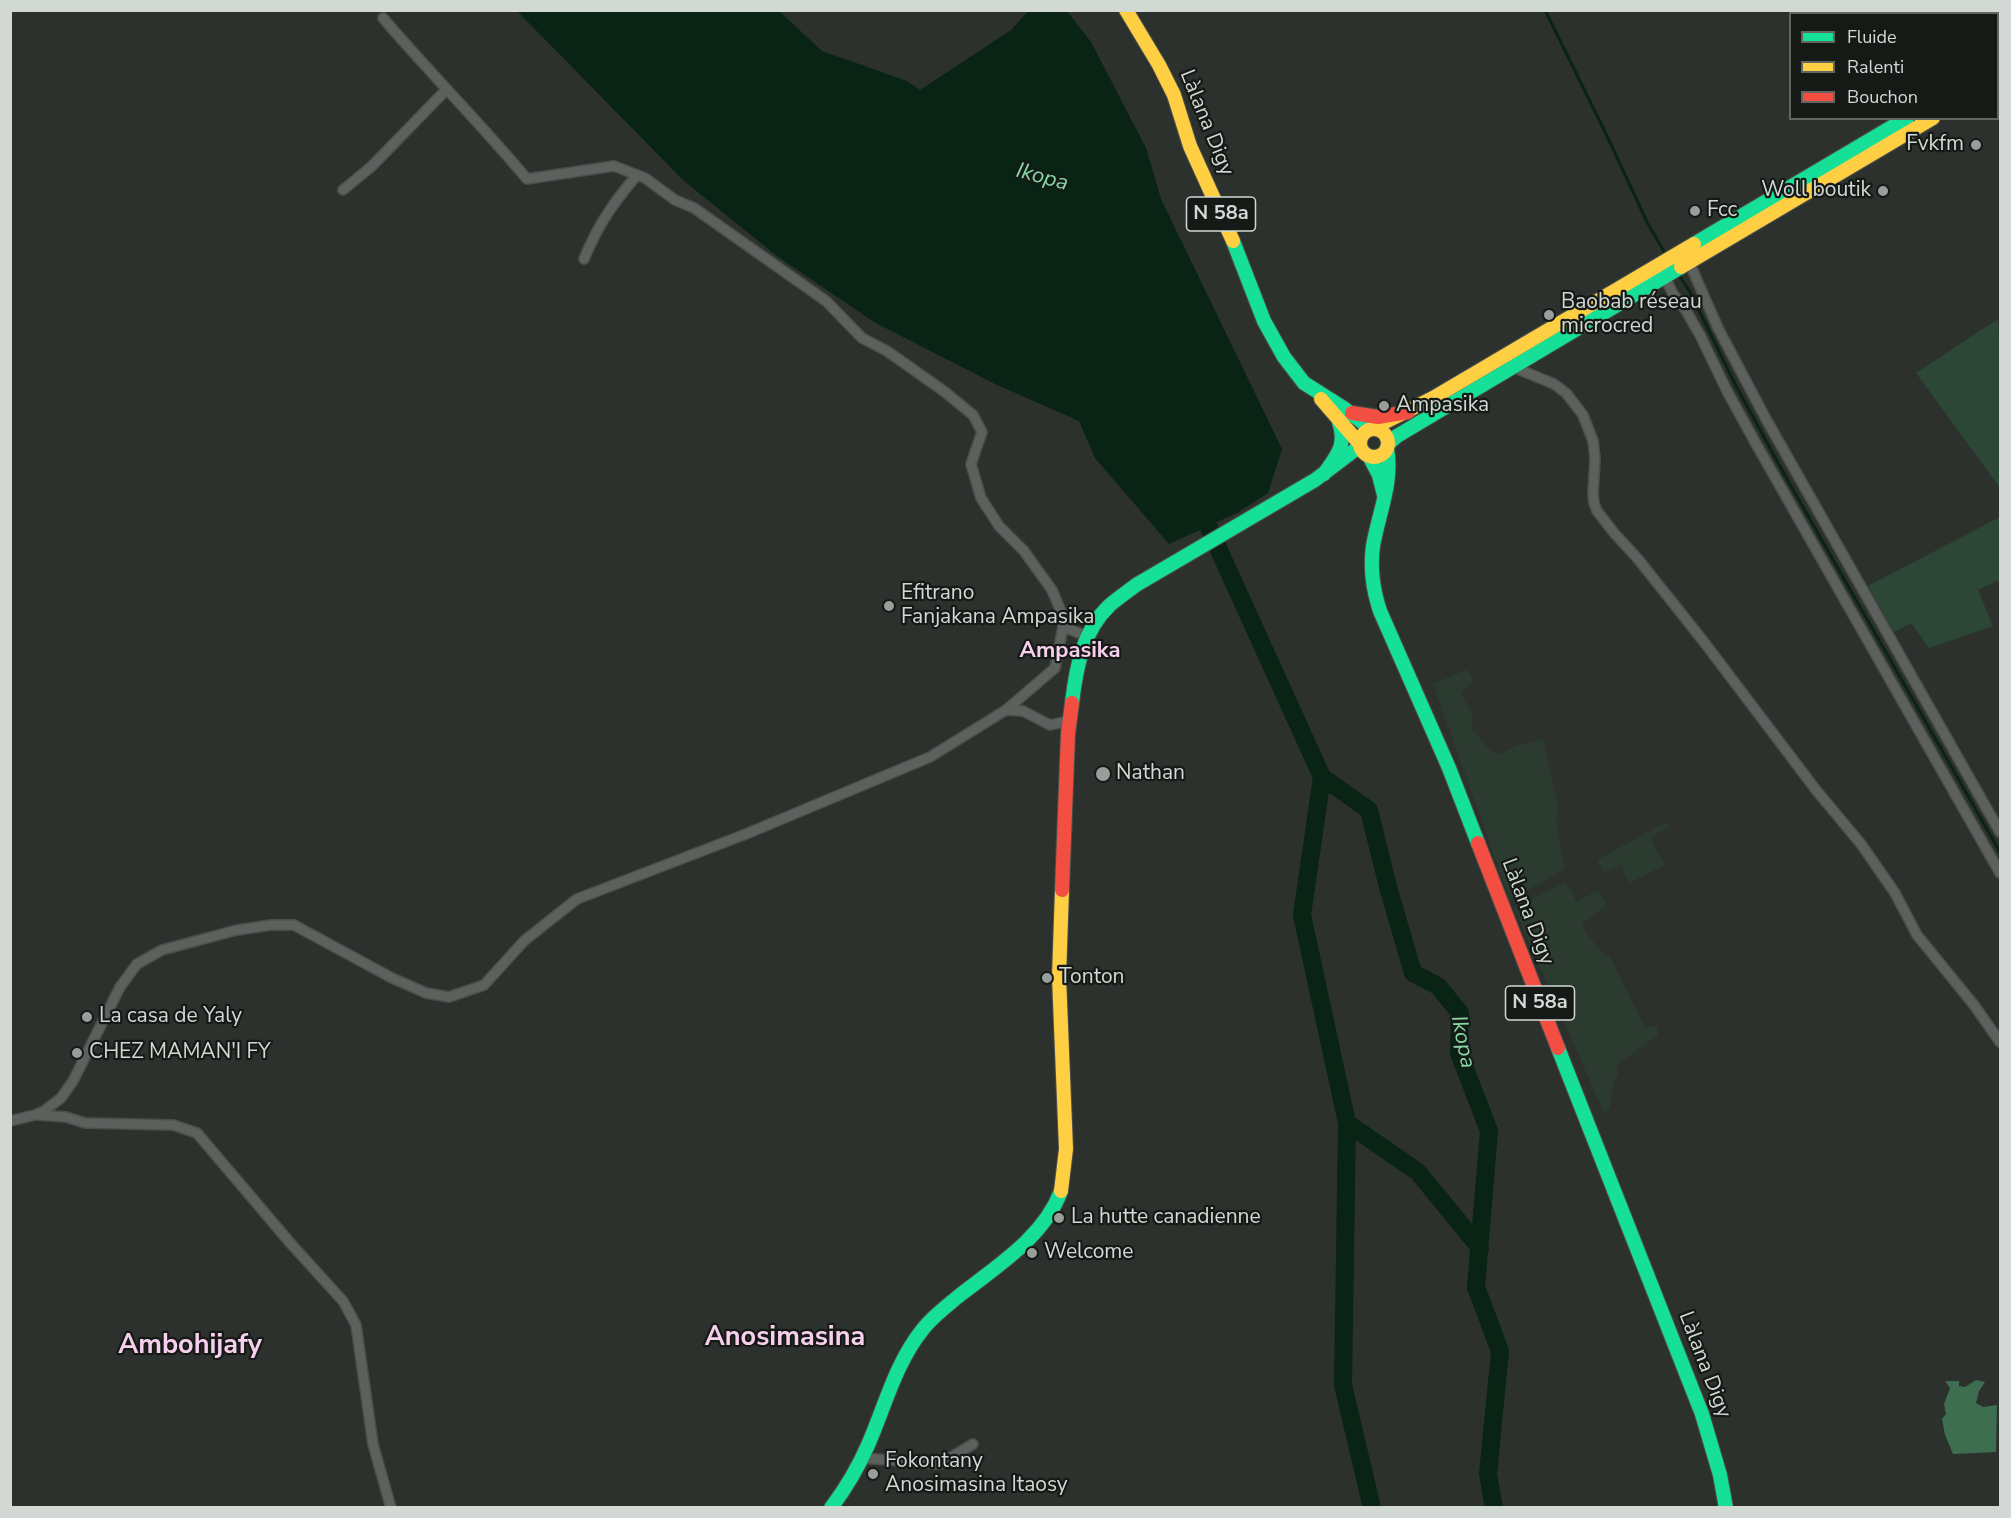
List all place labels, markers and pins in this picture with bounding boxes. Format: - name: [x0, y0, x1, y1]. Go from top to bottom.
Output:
- place label: Fvkfm: [1906, 132, 1964, 158]
- marker: Fvkfm: [1969, 138, 1983, 152]
- place label: Woll boutik: [1761, 178, 1871, 204]
- marker: Woll boutik: [1876, 184, 1890, 198]
- place label: Fcc: [1707, 198, 1737, 224]
- marker: Fcc: [1688, 204, 1702, 218]
- place label: Baobab réseau microcred: [1561, 290, 1702, 340]
- marker: Baobab réseau microcred: [1542, 308, 1556, 322]
- place label: Ampasika: [1396, 393, 1489, 419]
- marker: Ampasika: [1377, 399, 1391, 413]
- place label: Efitrano Fanjakana Ampasika: [901, 581, 1094, 631]
- marker: Efitrano Fanjakana Ampasika: [882, 599, 896, 613]
- place label: Nathan: [1116, 761, 1185, 787]
- marker: Nathan: [1094, 765, 1112, 783]
- place label: Tonton: [1059, 965, 1124, 991]
- marker: Tonton: [1040, 971, 1054, 985]
- place label: La casa de Yaly: [99, 1004, 242, 1030]
- marker: La casa de Yaly: [80, 1010, 94, 1024]
- place label: CHEZ MAMAN'I FY: [89, 1040, 271, 1066]
- marker: CHEZ MAMAN'I FY: [70, 1046, 84, 1060]
- place label: La hutte canadienne: [1071, 1205, 1261, 1231]
- marker: La hutte canadienne: [1052, 1211, 1066, 1225]
- place label: Welcome: [1044, 1240, 1134, 1266]
- marker: Welcome: [1025, 1246, 1039, 1260]
- place label: Fokontany Anosimasina Itaosy: [885, 1449, 1068, 1499]
- marker: Fokontany Anosimasina Itaosy: [866, 1467, 880, 1481]

